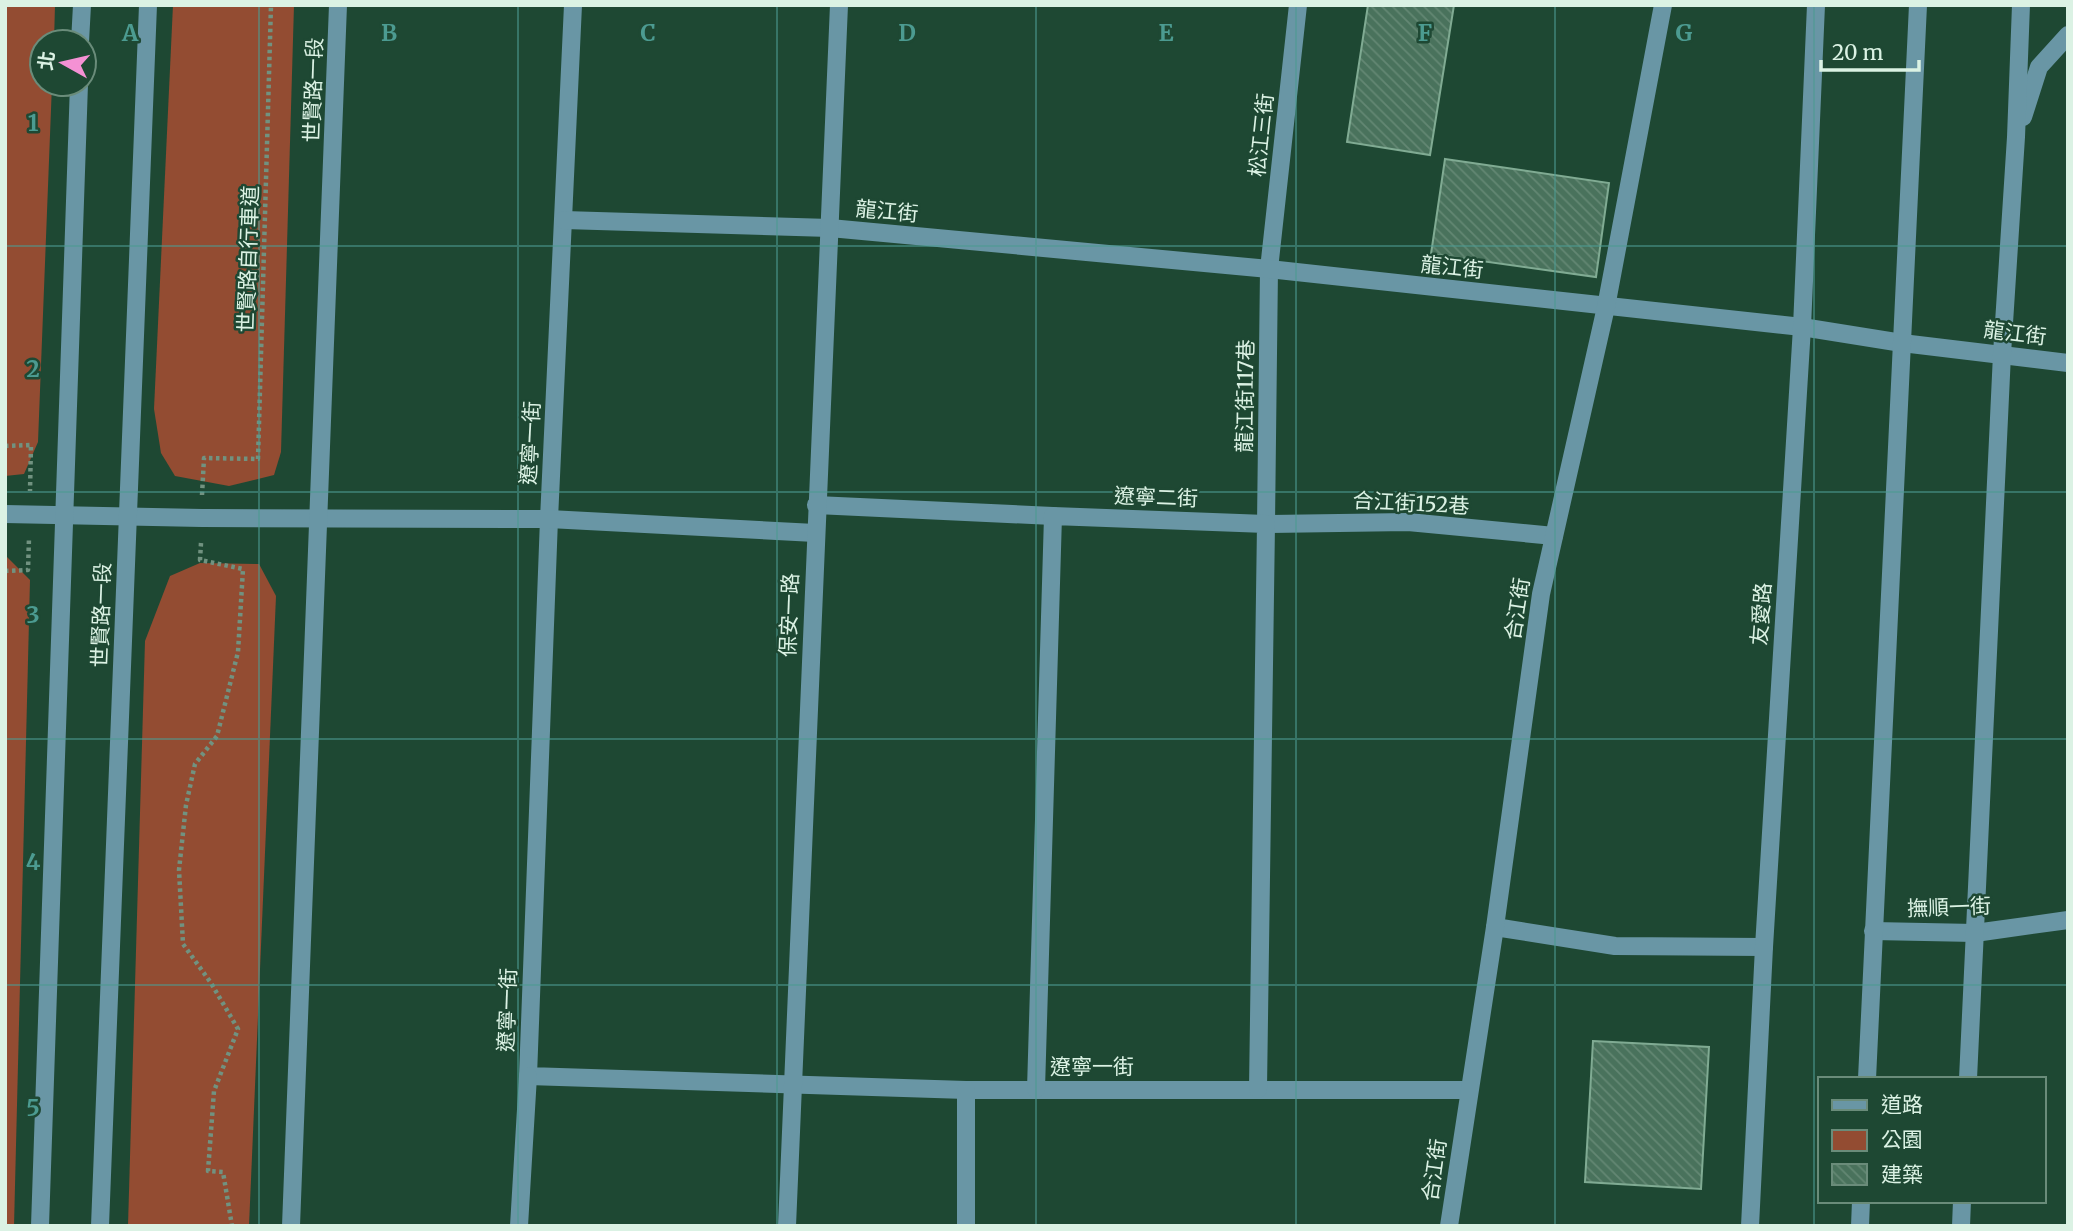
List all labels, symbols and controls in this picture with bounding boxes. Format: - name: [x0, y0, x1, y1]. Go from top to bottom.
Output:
- text: A: [121, 18, 139, 47]
- text: B: [381, 18, 397, 47]
- text: C: [640, 18, 656, 47]
- text: D: [898, 18, 916, 47]
- text: E: [1158, 18, 1174, 47]
- text: F: [1418, 18, 1432, 47]
- text: G: [1676, 18, 1693, 47]
- north arrow: [28, 28, 98, 98]
- scale bar: [1821, 28, 1919, 72]
- street label: 世賢路一段: [298, 37, 328, 143]
- text: 20 m: [1832, 39, 1884, 66]
- text: 北: [33, 50, 59, 72]
- street label: 松江三街: [1243, 92, 1279, 178]
- text: 1: [28, 108, 39, 137]
- street label: 世賢路自行車道: [232, 185, 264, 333]
- street label: 龍江街: [854, 195, 920, 227]
- street label: 龍江街: [1419, 250, 1485, 284]
- street label: 龍江街: [1982, 316, 2048, 350]
- street label: 龍江街117巷: [1231, 339, 1259, 453]
- text: 2: [26, 354, 40, 383]
- street label: 遼寧一街: [514, 400, 546, 486]
- street label: 遼寧二街: [1114, 482, 1198, 512]
- street label: 合江街152巷: [1352, 486, 1470, 520]
- street label: 世賢路一段: [86, 562, 116, 668]
- street label: 保安一路: [774, 573, 804, 657]
- street label: 合江街: [1499, 576, 1535, 642]
- street label: 友愛路: [1745, 582, 1777, 646]
- text: 3: [26, 600, 40, 629]
- text: 4: [26, 847, 41, 876]
- street label: 撫順一街: [1907, 892, 1991, 922]
- street label: 遼寧一街: [492, 968, 522, 1052]
- street label: 遼寧一街: [1050, 1053, 1134, 1080]
- legend: [1818, 1077, 2045, 1203]
- text: 道路: [1881, 1091, 1923, 1118]
- text: 5: [26, 1093, 40, 1122]
- text: 公園: [1881, 1126, 1923, 1153]
- street label: 合江街: [1416, 1137, 1452, 1203]
- text: 建築: [1881, 1161, 1923, 1188]

